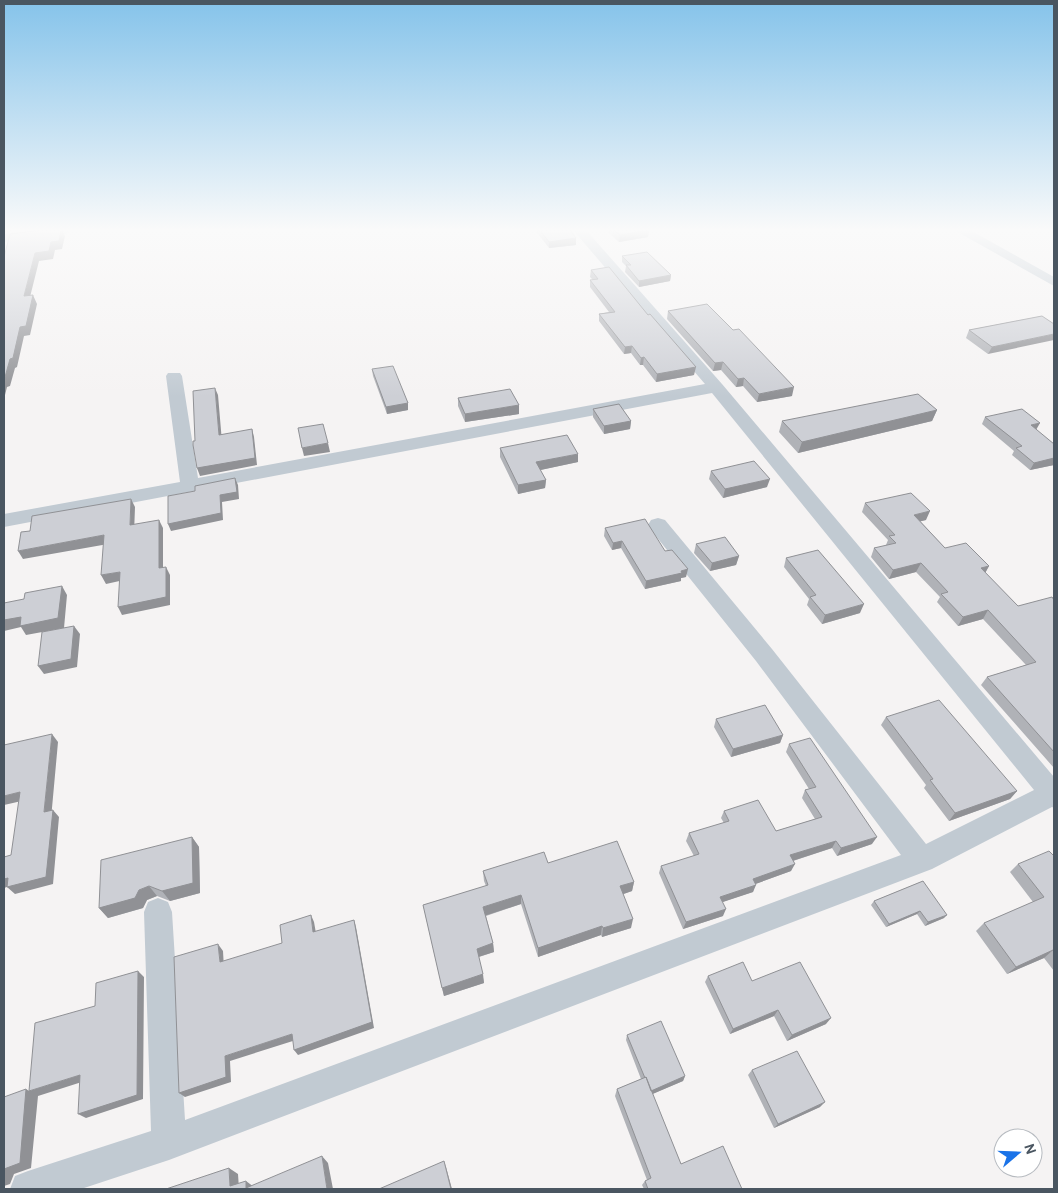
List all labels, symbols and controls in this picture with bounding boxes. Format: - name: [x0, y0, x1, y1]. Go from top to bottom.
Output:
- north arrow: [993, 1128, 1043, 1178]
- text: N: [1019, 1142, 1039, 1157]

